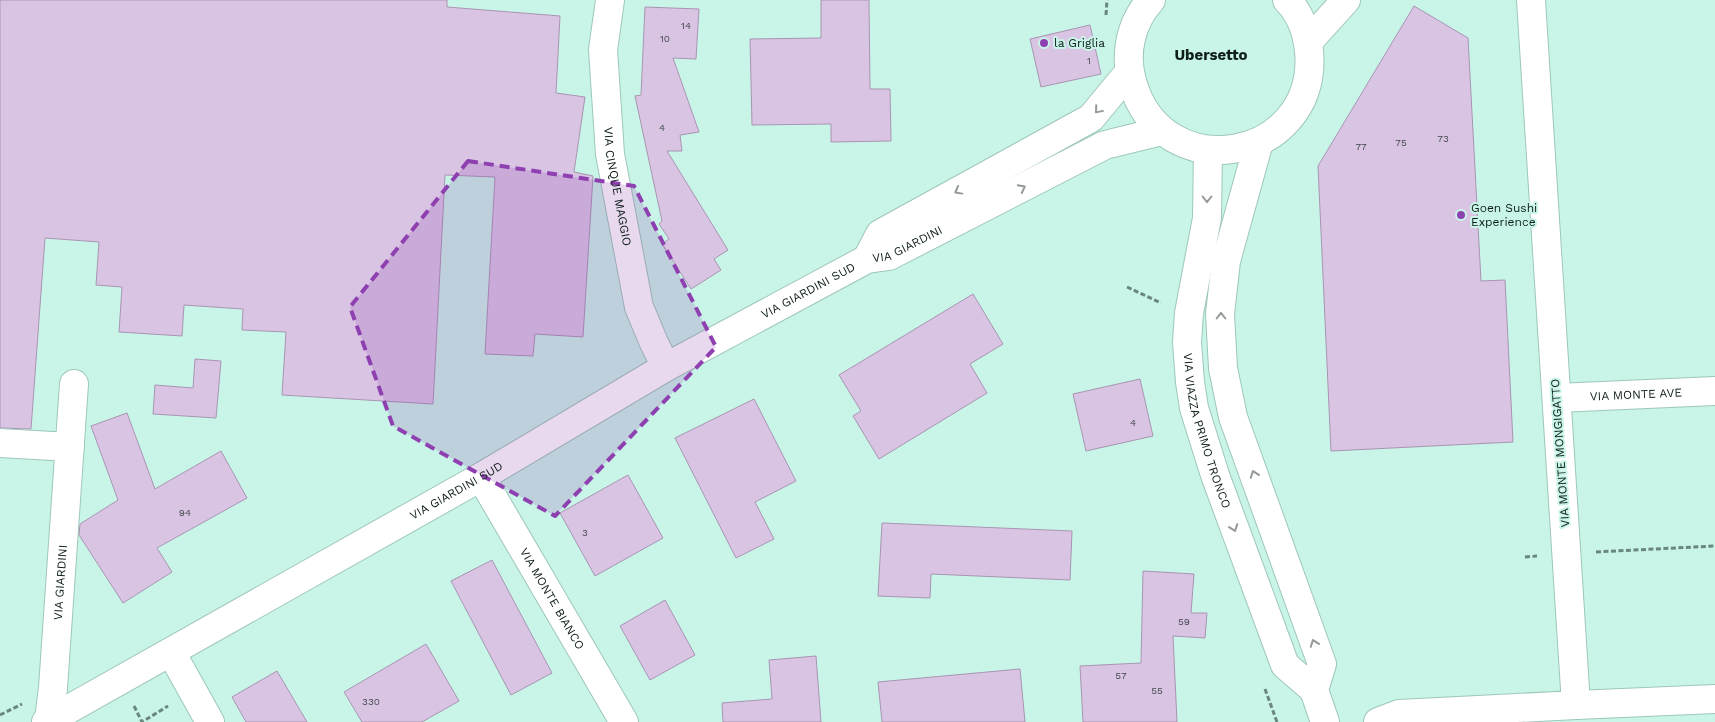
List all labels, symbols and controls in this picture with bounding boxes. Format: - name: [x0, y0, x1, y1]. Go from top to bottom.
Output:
- house number: 14: [681, 20, 691, 31]
- house number: 10: [660, 33, 670, 44]
- place label: la Griglia: [1054, 36, 1105, 50]
- marker: la Griglia: [1038, 37, 1050, 49]
- district label: Ubersetto: [1174, 46, 1248, 64]
- house number: 1: [1087, 55, 1091, 66]
- one-way arrow: [1095, 104, 1104, 113]
- house number: 4: [659, 122, 665, 133]
- street label: VIA CINQUE MAGGIO: [601, 127, 634, 247]
- house number: 73: [1437, 133, 1449, 144]
- house number: 75: [1395, 137, 1407, 148]
- house number: 77: [1355, 141, 1367, 152]
- one-way arrow: [1016, 184, 1025, 194]
- one-way arrow: [954, 185, 963, 195]
- one-way arrow: [1202, 196, 1212, 203]
- place label: Goen Sushi Experience: [1471, 201, 1537, 229]
- marker: Goen Sushi Experience: [1455, 209, 1467, 221]
- street label: VIA GIARDINI: [872, 223, 945, 265]
- street label: VIA GIARDINI SUD: [759, 260, 858, 321]
- one-way arrow: [1216, 312, 1226, 320]
- street label: VIA VIAZZA PRIMO TRONCO: [1181, 352, 1234, 510]
- street label: VIA MONTE MONGIGATTO: [1548, 378, 1572, 528]
- street label: VIA MONTE AVE: [1590, 385, 1683, 404]
- house number: 4: [1130, 417, 1136, 428]
- street label: VIA GIARDINI SUD: [407, 459, 505, 523]
- one-way arrow: [1249, 470, 1259, 479]
- house number: 94: [179, 507, 191, 518]
- one-way arrow: [1228, 523, 1238, 531]
- house number: 3: [582, 527, 588, 538]
- street label: VIA GIARDINI: [51, 544, 70, 621]
- street label: VIA MONTE BIANCO: [517, 545, 587, 652]
- house number: 59: [1178, 616, 1190, 627]
- one-way arrow: [1310, 639, 1320, 648]
- house number: 57: [1115, 670, 1127, 681]
- house number: 55: [1151, 685, 1163, 696]
- house number: 330: [362, 696, 380, 707]

